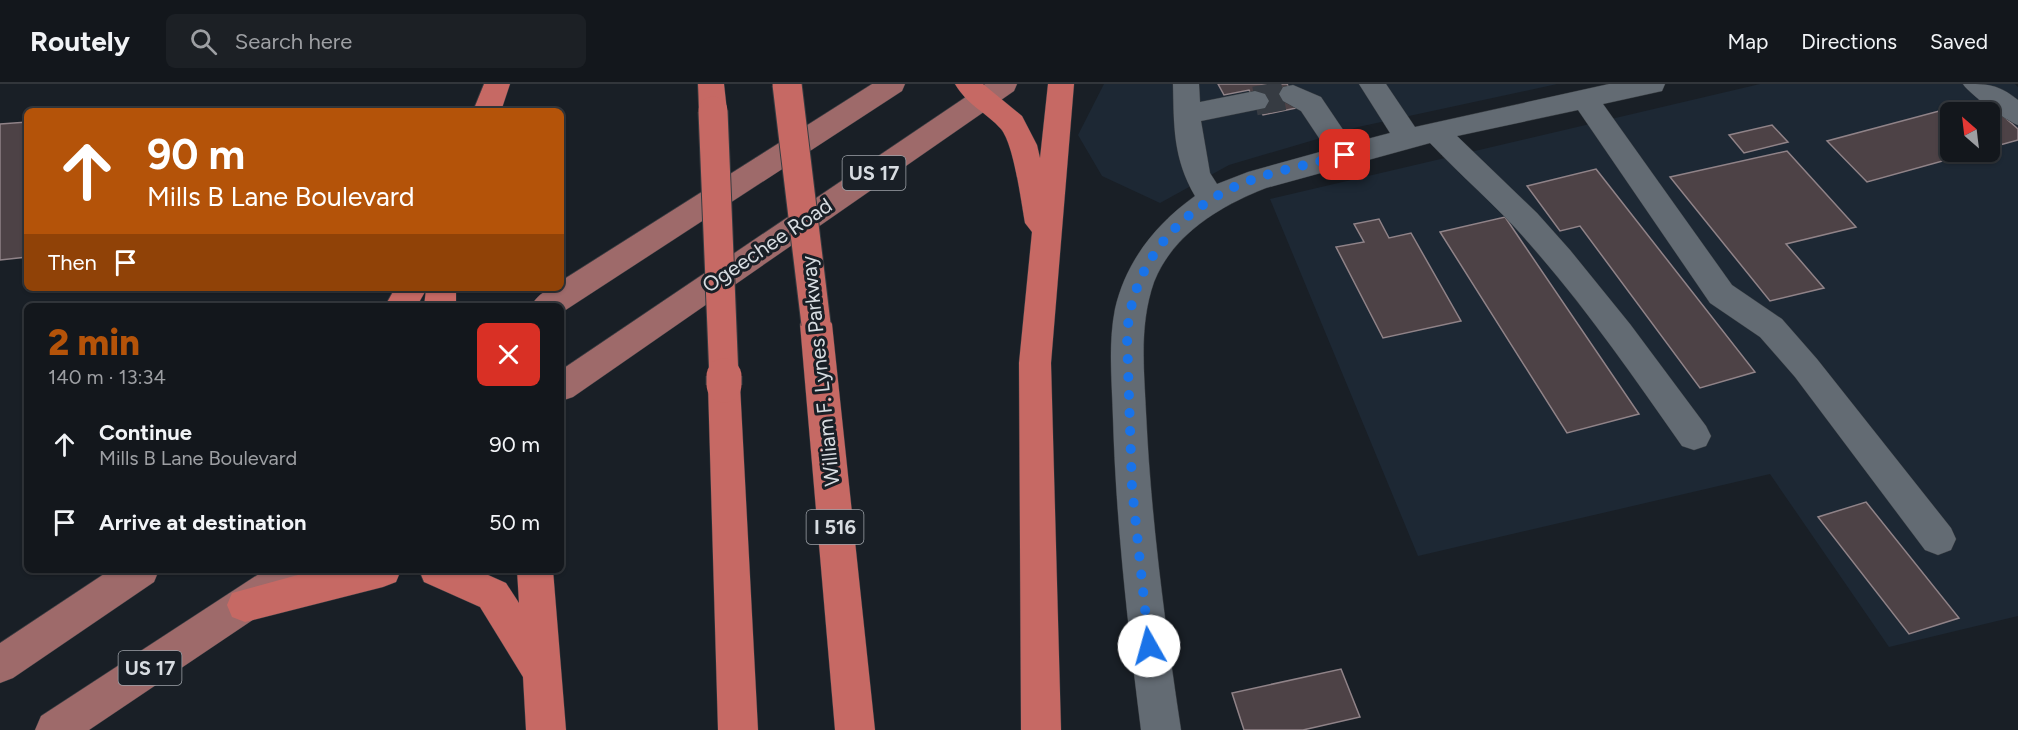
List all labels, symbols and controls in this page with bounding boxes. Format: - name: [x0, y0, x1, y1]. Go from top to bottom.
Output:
- search box: [166, 14, 586, 68]
- text: Routely: [30, 24, 130, 58]
- icon: search: [187, 25, 220, 58]
- text: Search here: [235, 28, 352, 55]
- text: Map: [1727, 29, 1768, 54]
- text: Directions: [1801, 29, 1897, 54]
- text: Saved: [1930, 29, 1988, 54]
- north arrow: [1940, 102, 2000, 162]
- map controls: [1940, 102, 2000, 162]
- text: 90 m: [147, 129, 245, 180]
- pin: [1319, 129, 1370, 180]
- icon: ahead: [48, 132, 126, 210]
- icon: arrive: [1328, 138, 1361, 171]
- road number: US 17: [842, 156, 906, 190]
- text: Mills B Lane Boulevard: [147, 180, 415, 213]
- street label: Ogeechee Road: [697, 192, 837, 298]
- icon: arrive: [109, 246, 142, 279]
- text: Then: [48, 249, 97, 276]
- street label: William F. Lynes Parkway: [795, 254, 845, 488]
- text: 2 min: [48, 321, 140, 364]
- button: close: [477, 323, 540, 386]
- text: 140 m · 13:34: [48, 365, 166, 389]
- text: Continue: [99, 419, 192, 446]
- icon: ahead: [48, 428, 81, 461]
- text: 90 m: [489, 431, 540, 458]
- text: Mills B Lane Boulevard: [99, 446, 297, 470]
- icon: arrive: [48, 506, 81, 539]
- text: Arrive at destination: [99, 509, 307, 536]
- text: 50 m: [489, 509, 540, 536]
- road number: I 516: [806, 510, 864, 544]
- position arrow: [1117, 614, 1181, 678]
- road number: US 17: [118, 651, 182, 685]

